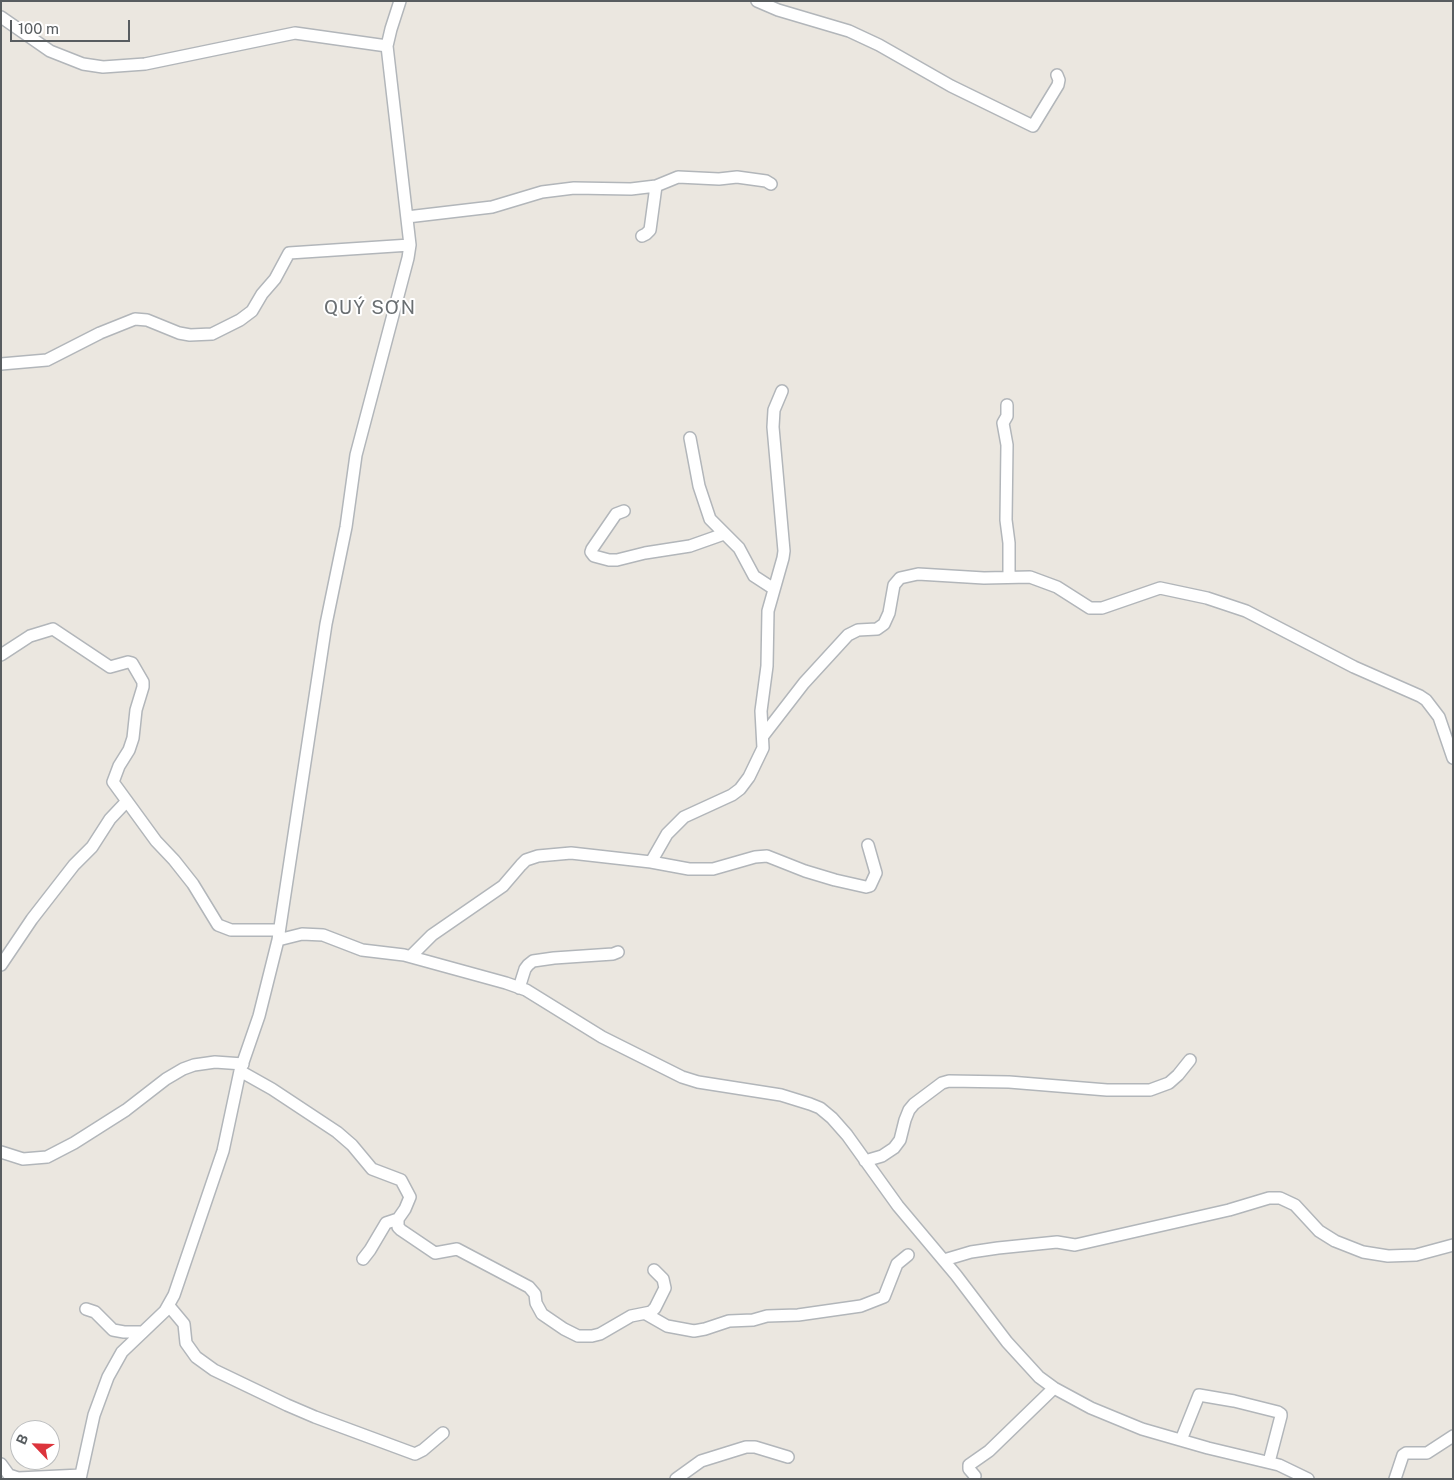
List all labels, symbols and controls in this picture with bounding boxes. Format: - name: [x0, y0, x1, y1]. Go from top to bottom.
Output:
- scale bar: [12, 10, 132, 42]
- text: 100 m: [18, 20, 59, 37]
- district label: QUÝ SƠN: [323, 297, 417, 319]
- north arrow: [10, 1420, 60, 1470]
- text: B: [13, 1432, 31, 1447]

